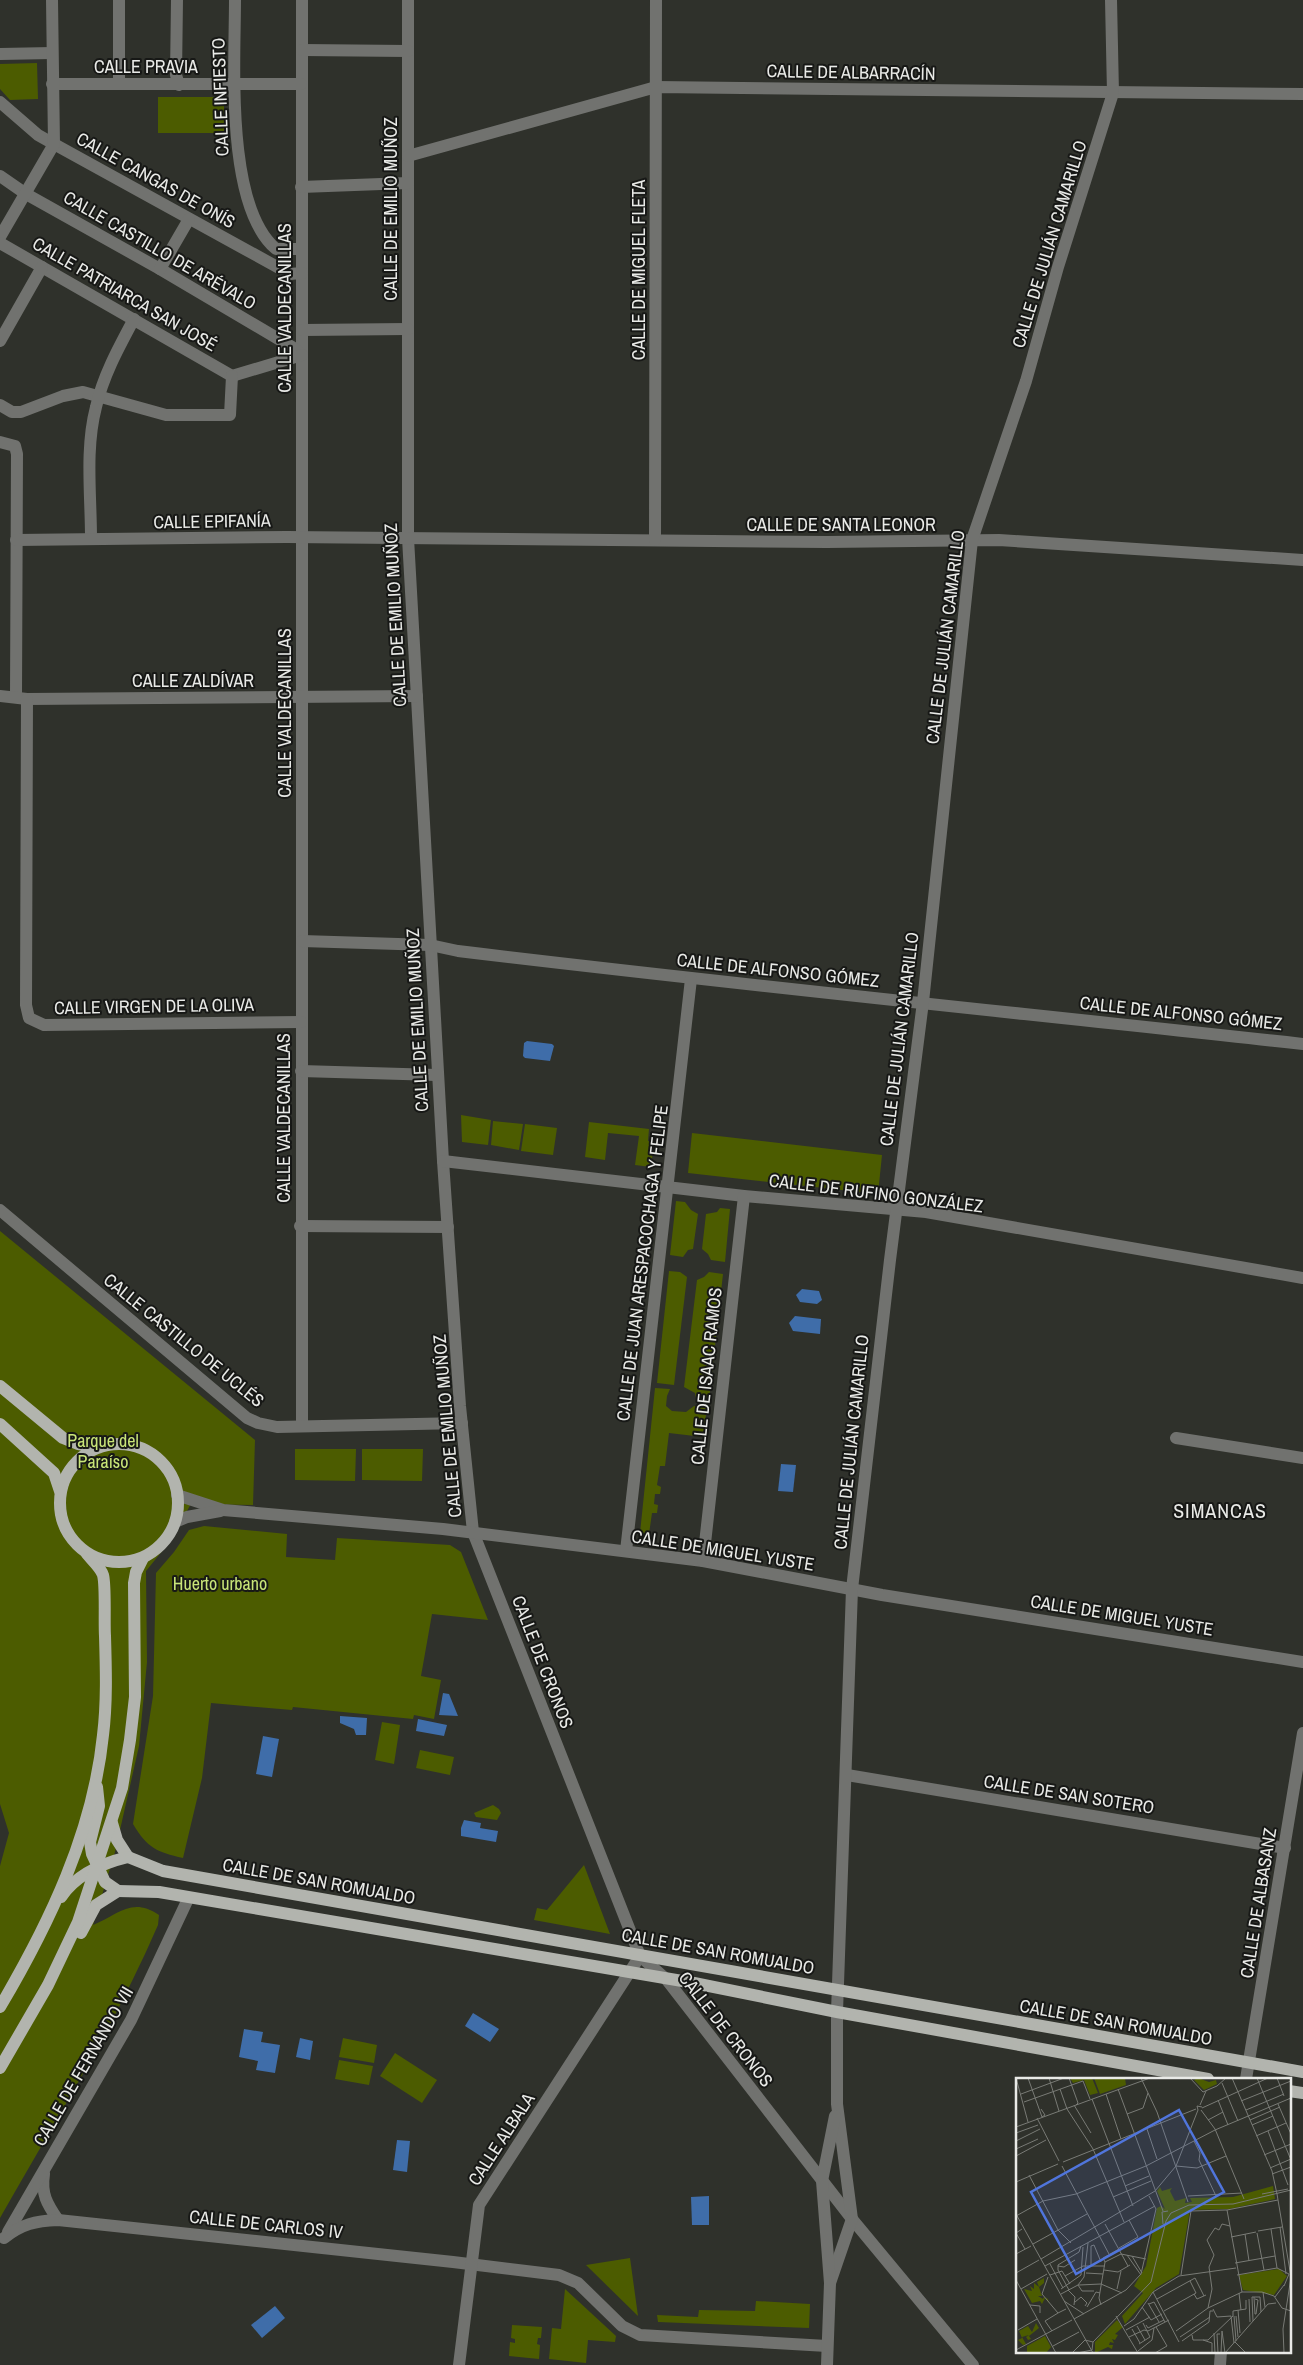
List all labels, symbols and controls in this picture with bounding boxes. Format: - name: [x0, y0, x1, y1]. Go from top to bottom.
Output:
- street label: CALLE INFIESTO: [205, 37, 235, 157]
- street label: CALLE PRAVIA: [94, 54, 198, 79]
- street label: CALLE DE ALBARRACÍN: [766, 58, 936, 86]
- street label: CALLE DE EMILIO MUÑOZ: [378, 117, 403, 301]
- street label: CALLE CANGAS DE ONÍS: [72, 126, 240, 234]
- street label: CALLE DE JULIÁN CAMARILLO: [1006, 137, 1092, 351]
- street label: CALLE DE MIGUEL FLETA: [626, 180, 651, 360]
- street label: CALLE CASTILLO DE ARÉVALO: [59, 184, 261, 316]
- street label: CALLE VALDECANILLAS: [272, 223, 297, 393]
- street label: CALLE PATRIARCA SAN JOSÉ: [28, 231, 222, 357]
- street label: CALLE EPIFANÍA: [153, 507, 271, 535]
- street label: CALLE DE SANTA LEONOR: [746, 512, 936, 537]
- street label: CALLE DE EMILIO MUÑOZ: [378, 523, 412, 707]
- street label: CALLE DE JULIÁN CAMARILLO: [919, 528, 971, 746]
- street label: CALLE VALDECANILLAS: [272, 628, 297, 798]
- street label: CALLE ZALDÍVAR: [132, 668, 254, 693]
- street label: CALLE DE EMILIO MUÑOZ: [400, 928, 434, 1112]
- street label: CALLE DE JULIÁN CAMARILLO: [873, 930, 925, 1148]
- street label: CALLE DE ALFONSO GÓMEZ: [676, 947, 880, 993]
- street label: CALLE DE ALFONSO GÓMEZ: [1079, 990, 1283, 1036]
- street label: CALLE VIRGEN DE LA OLIVA: [54, 992, 254, 1020]
- street label: CALLE VALDECANILLAS: [271, 1033, 296, 1203]
- street label: CALLE DE JUAN ARESPACOCHAGA Y FELIPE: [610, 1103, 674, 1423]
- street label: CALLE DE RUFINO GONZÁLEZ: [767, 1167, 985, 1219]
- street label: CALLE CASTILLO DE UCLÉS: [98, 1267, 270, 1413]
- street label: CALLE DE ISAAC RAMOS: [684, 1286, 728, 1466]
- street label: CALLE DE EMILIO MUÑOZ: [427, 1333, 467, 1519]
- street label: CALLE DE JULIÁN CAMARILLO: [827, 1333, 875, 1551]
- park label: Parque del Paraíso: [67, 1428, 139, 1474]
- district label: SIMANCAS: [1173, 1497, 1267, 1524]
- street label: CALLE DE MIGUEL YUSTE: [630, 1523, 816, 1577]
- park label: Huerto urbano: [173, 1571, 267, 1596]
- street label: CALLE DE MIGUEL YUSTE: [1029, 1588, 1215, 1642]
- street label: CALLE DE CRONOS: [506, 1592, 580, 1732]
- street label: CALLE DE SAN SOTERO: [982, 1768, 1156, 1820]
- street label: CALLE DE ALBASANZ: [1234, 1826, 1282, 1980]
- street label: CALLE DE SAN ROMUALDO: [221, 1852, 417, 1910]
- street label: CALLE DE SAN ROMUALDO: [620, 1922, 816, 1980]
- street label: CALLE DE CRONOS: [673, 1966, 779, 2092]
- street label: CALLE DE FERNANDO VII: [27, 1982, 139, 2150]
- street label: CALLE DE SAN ROMUALDO: [1018, 1993, 1214, 2051]
- inset map: [1016, 2078, 1290, 2352]
- street label: CALLE ALBALA: [462, 2088, 540, 2190]
- street label: CALLE DE CARLOS IV: [188, 2204, 344, 2245]

